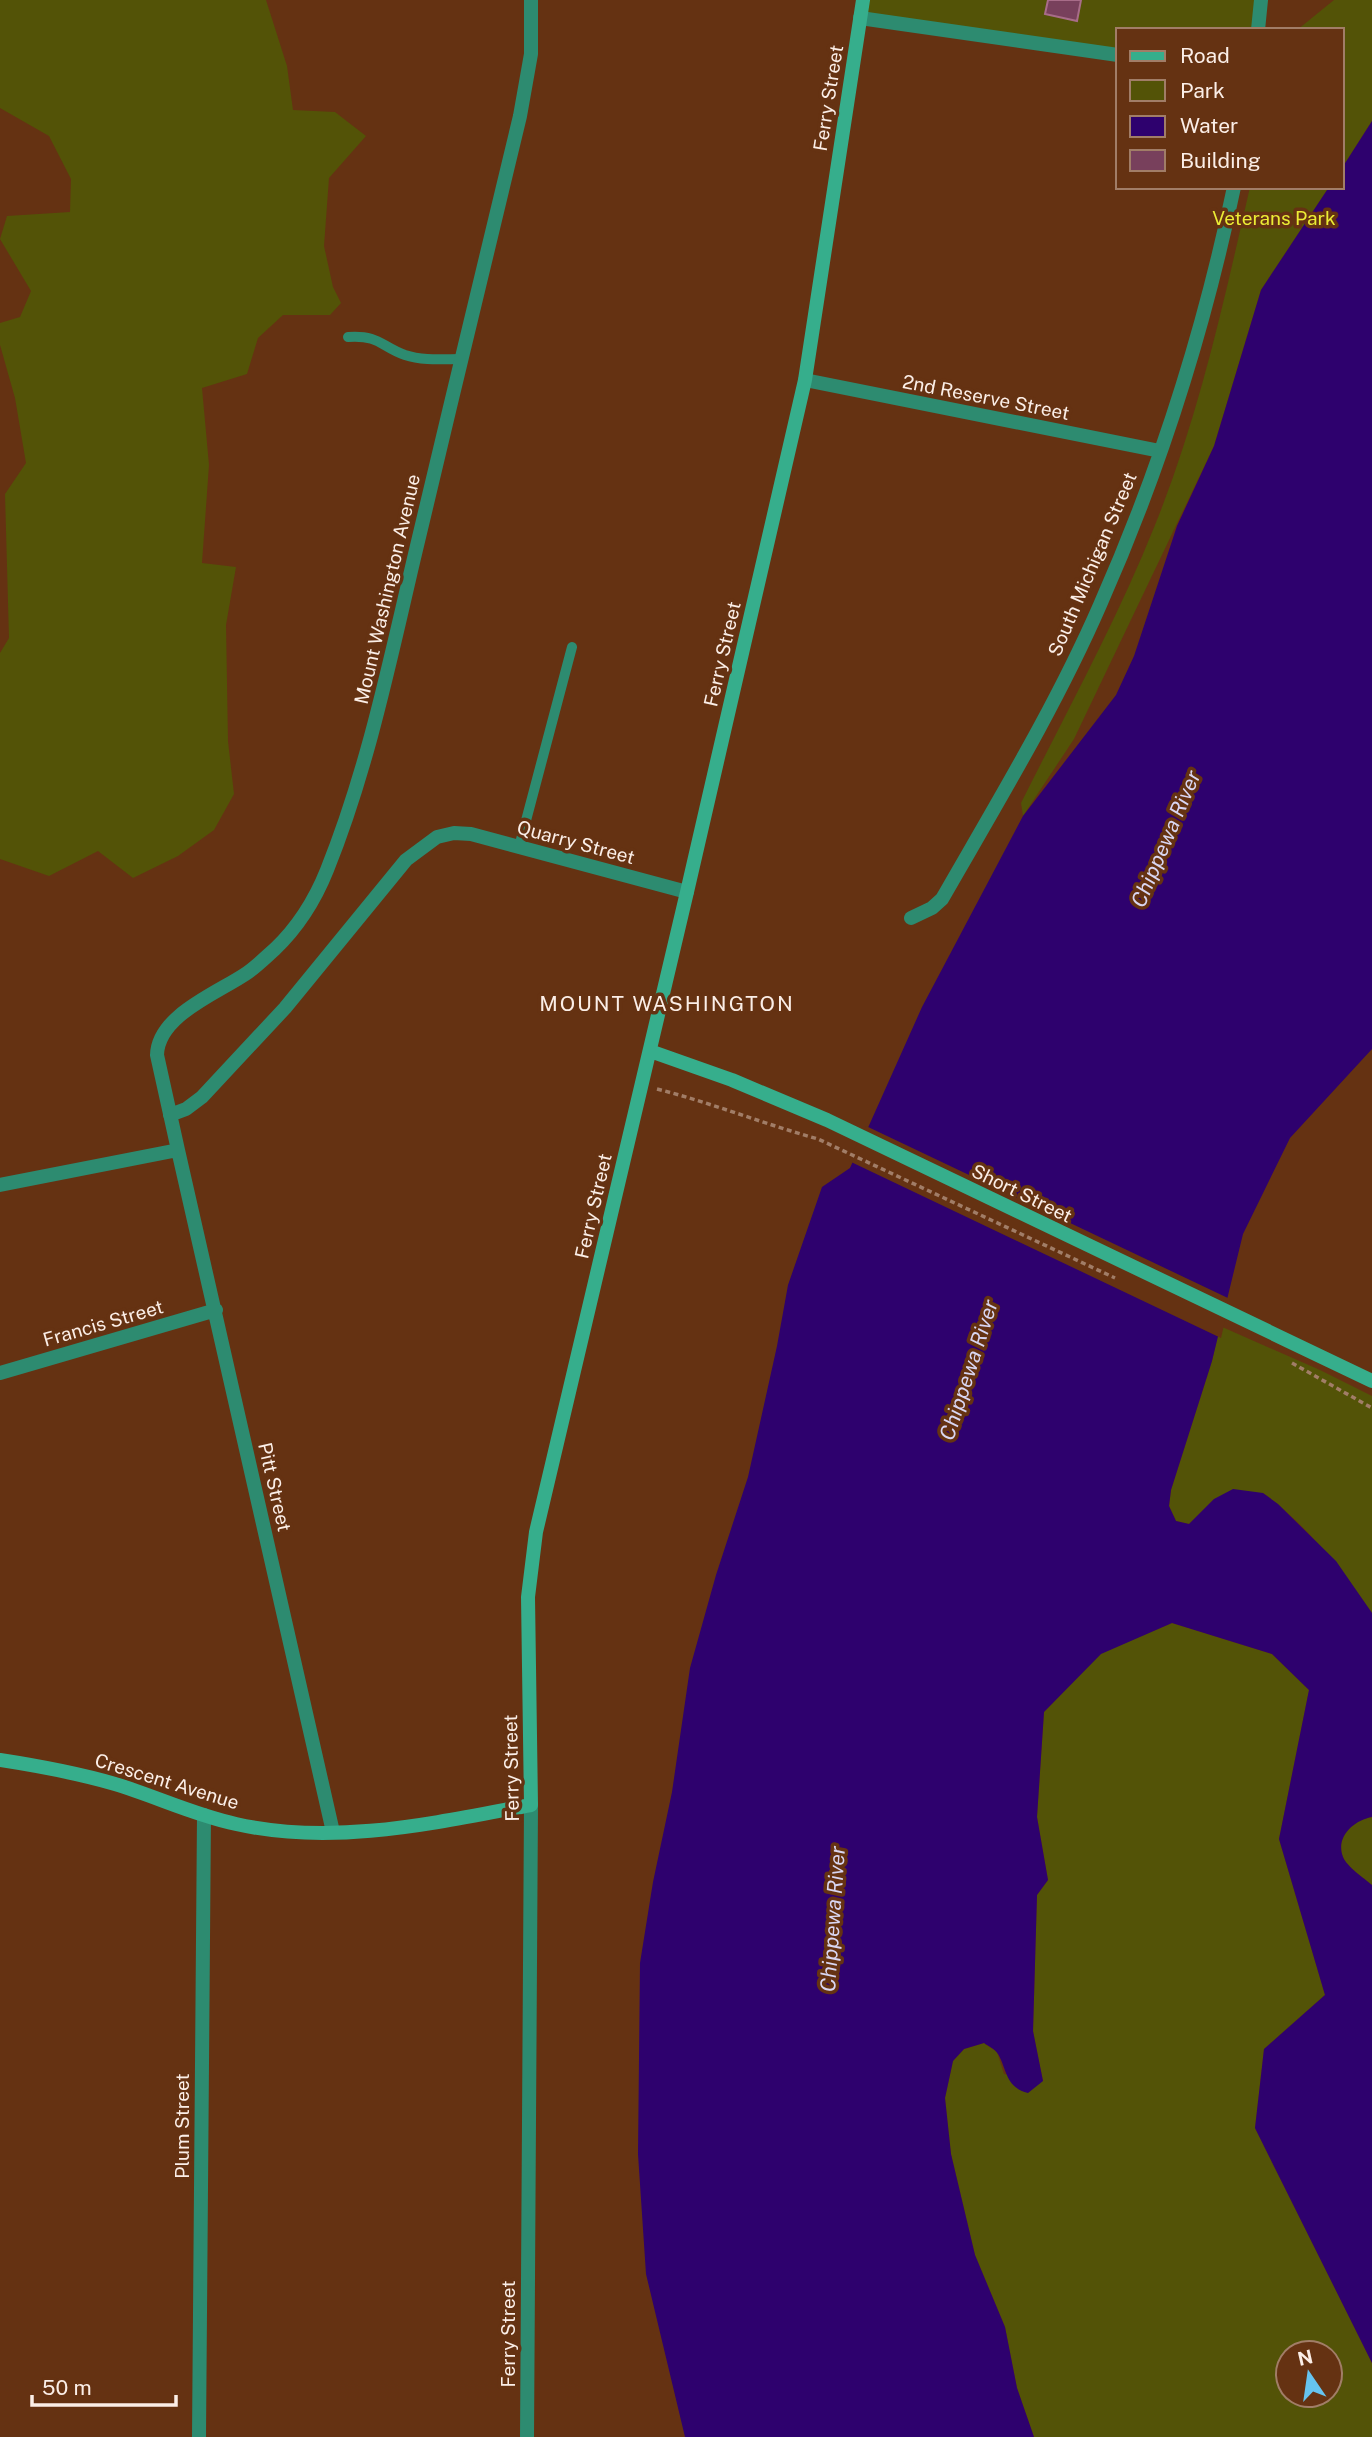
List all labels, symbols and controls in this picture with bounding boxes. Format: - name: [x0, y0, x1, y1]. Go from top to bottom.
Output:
- legend: [1116, 28, 1344, 189]
- street label: Ferry Street: [809, 43, 847, 153]
- text: Road: [1180, 43, 1230, 68]
- text: Park: [1180, 78, 1225, 103]
- text: Water: [1180, 113, 1238, 138]
- text: Building: [1180, 148, 1261, 173]
- park label: Veterans Park: [1212, 207, 1336, 229]
- street label: 2nd Reserve Street: [901, 370, 1071, 424]
- street label: South Michigan Street: [1043, 469, 1141, 659]
- street label: Mount Washington Avenue: [350, 472, 424, 706]
- street label: Ferry Street: [699, 599, 745, 709]
- water label: Chippewa River: [1125, 766, 1206, 911]
- street label: Quarry Street: [515, 816, 637, 868]
- district label: MOUNT WASHINGTON: [539, 991, 795, 1016]
- street label: Ferry Street: [570, 1151, 616, 1261]
- street label: Short Street: [968, 1159, 1076, 1227]
- street label: Francis Street: [40, 1295, 166, 1351]
- water label: Chippewa River: [934, 1295, 1003, 1443]
- street label: Pitt Street: [254, 1440, 296, 1534]
- street label: Ferry Street: [499, 1714, 523, 1822]
- street label: Crescent Avenue: [92, 1749, 242, 1813]
- water label: Chippewa River: [815, 1844, 850, 1993]
- street label: Plum Street: [171, 2073, 193, 2179]
- street label: Ferry Street: [497, 2280, 519, 2388]
- north arrow: [1274, 2339, 1344, 2409]
- text: N: [1295, 2345, 1315, 2370]
- scale bar: [32, 2364, 175, 2408]
- text: 50 m: [42, 2375, 92, 2400]

